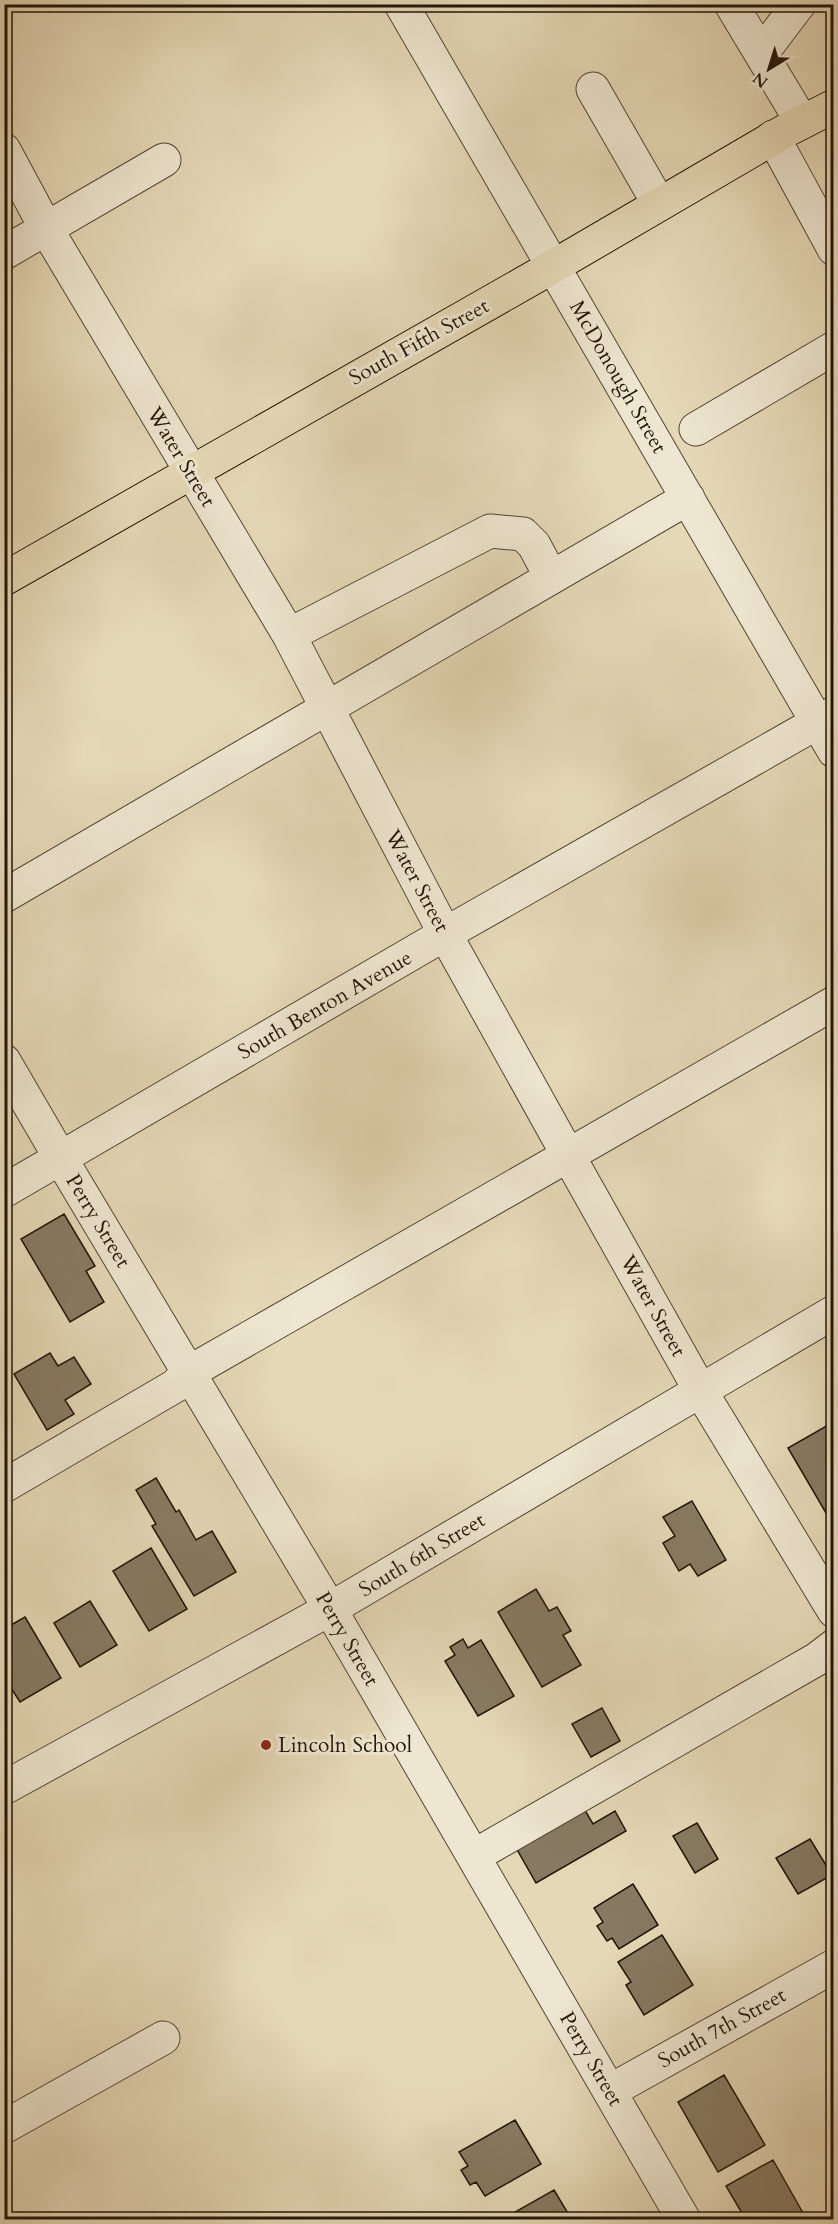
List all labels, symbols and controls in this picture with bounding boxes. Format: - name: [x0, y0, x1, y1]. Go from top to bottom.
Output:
- north arrow: [739, 39, 799, 99]
- text: N: [748, 67, 773, 93]
- street label: South Fifth Street: [344, 291, 494, 392]
- street label: McDonough Street: [562, 295, 674, 459]
- street label: Water Street: [139, 401, 223, 513]
- street label: Water Street: [377, 824, 456, 938]
- street label: South Benton Avenue: [233, 943, 417, 1067]
- street label: Perry Street: [59, 1169, 138, 1274]
- street label: Water Street: [613, 1249, 693, 1362]
- street label: South 6th Street: [354, 1506, 491, 1604]
- street label: Perry Street: [308, 1586, 386, 1692]
- place label: Lincoln School: [278, 1731, 412, 1760]
- marker: Lincoln School: [259, 1738, 273, 1752]
- street label: South 7th Street: [653, 1981, 792, 2075]
- street label: Perry Street: [552, 2006, 630, 2112]

